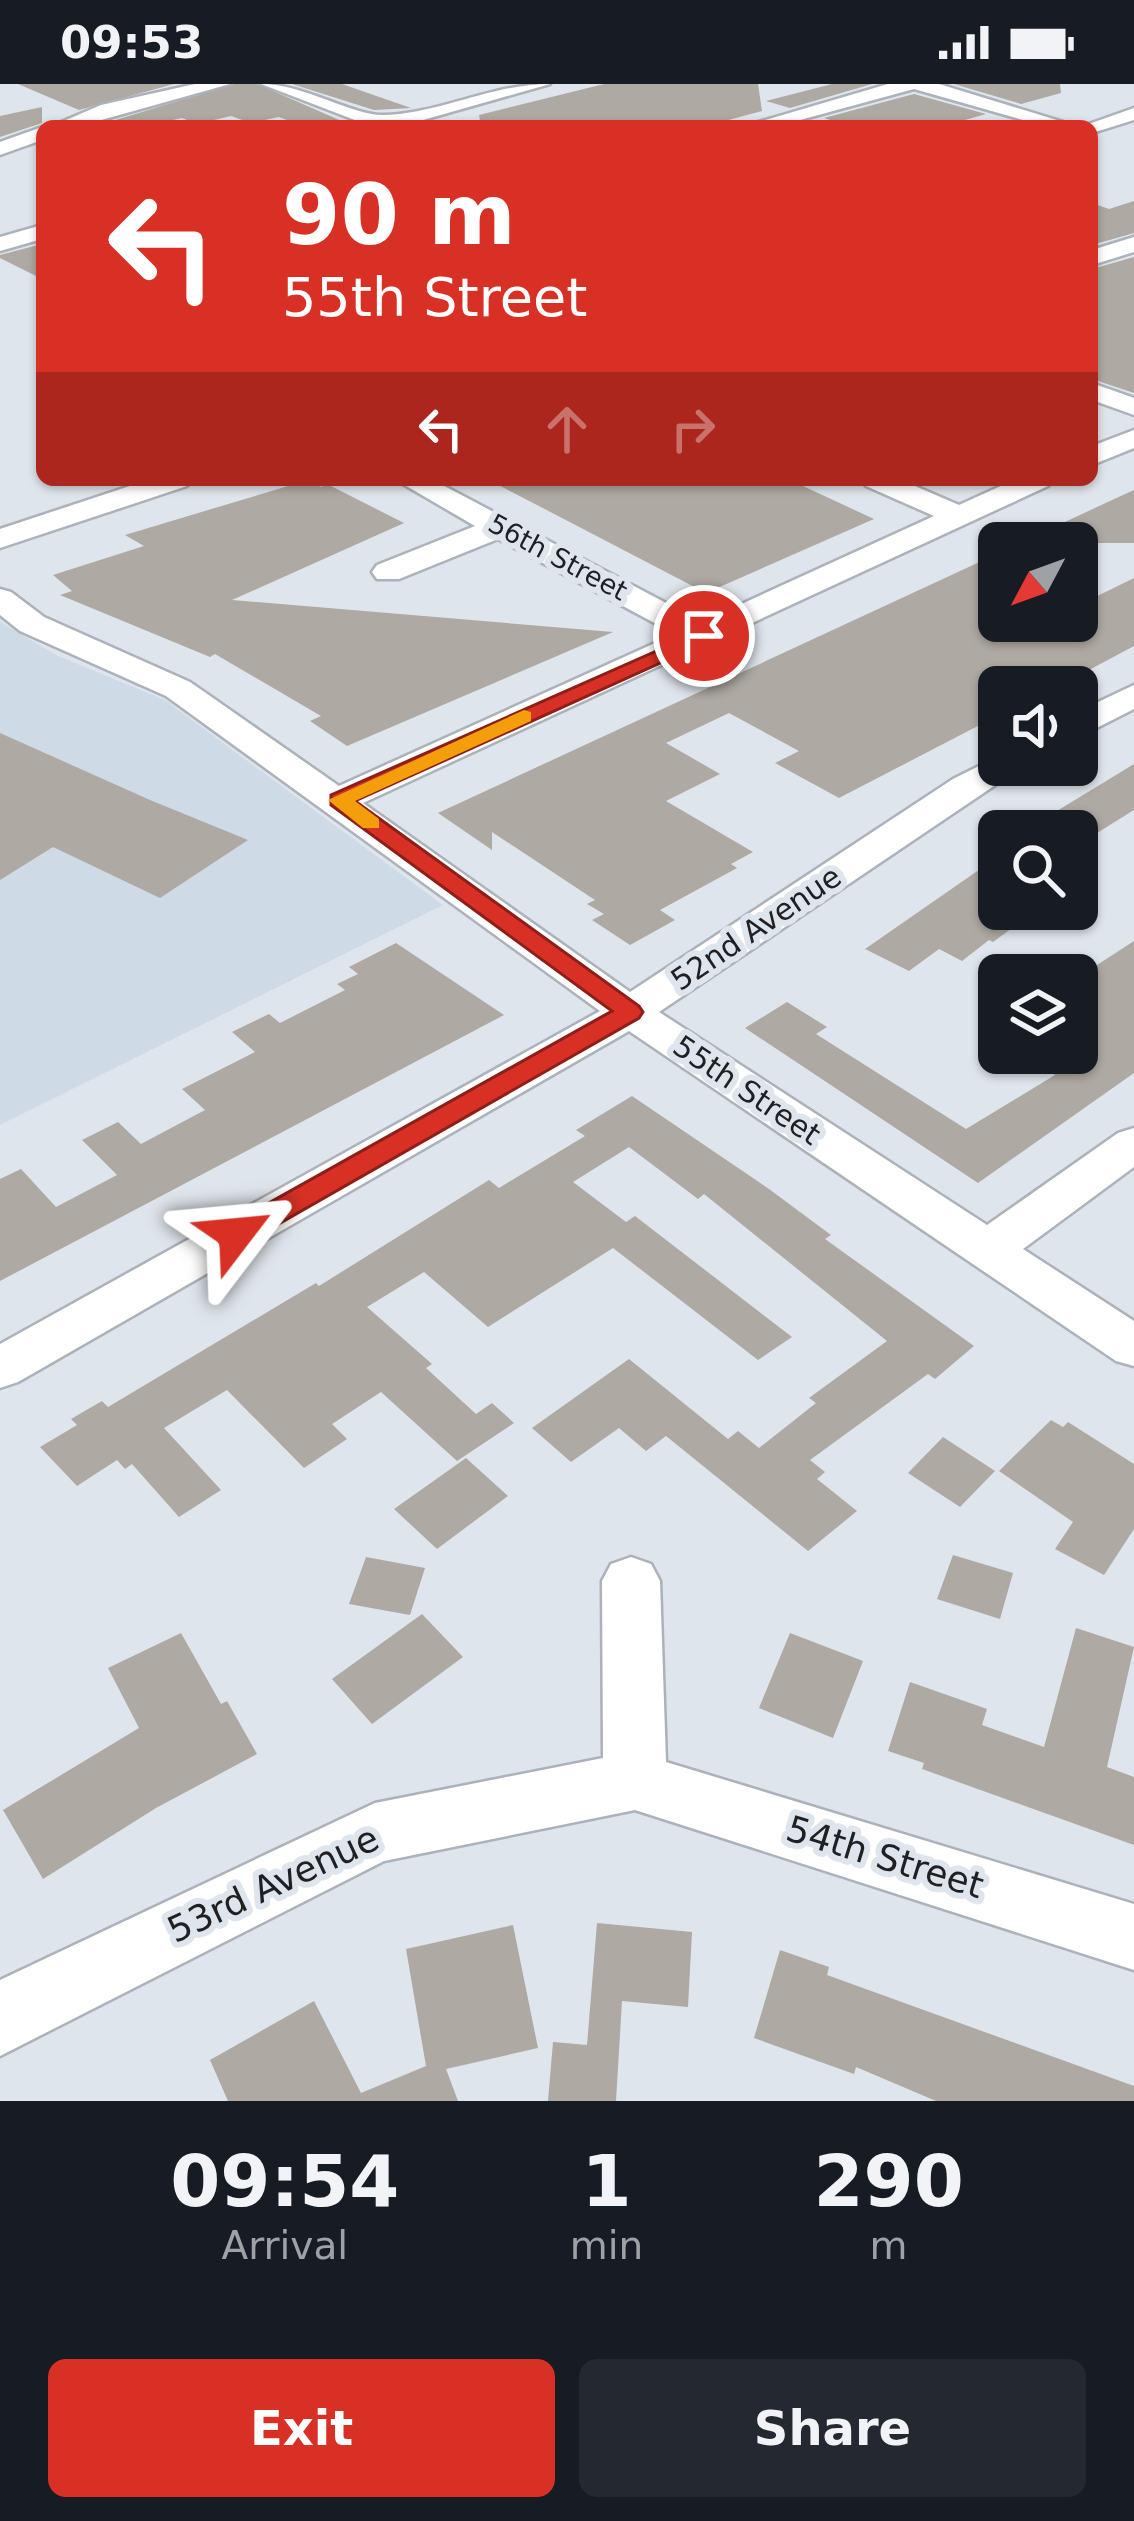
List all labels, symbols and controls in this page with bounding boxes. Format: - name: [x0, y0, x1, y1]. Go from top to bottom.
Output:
- text: 09:53: [60, 16, 203, 69]
- text: 90 m: [282, 166, 516, 264]
- icon: left: [84, 168, 240, 324]
- text: 55th Street: [282, 266, 587, 329]
- icon: left: [408, 396, 474, 462]
- icon: ahead: [534, 396, 600, 462]
- icon: right: [660, 396, 726, 462]
- street label: 56th Street: [483, 507, 633, 607]
- north arrow: [978, 522, 1098, 642]
- map controls: [978, 522, 1098, 1074]
- pin: [653, 585, 755, 687]
- icon: arrive: [671, 603, 737, 669]
- button: sound: [978, 666, 1098, 786]
- button: search: [978, 810, 1098, 930]
- street label: 52nd Avenue: [664, 858, 848, 998]
- button: layers: [978, 954, 1098, 1074]
- street label: 55th Street: [667, 1028, 827, 1152]
- position arrow: [173, 1171, 299, 1297]
- street label: 54th Street: [782, 1808, 988, 1906]
- street label: 53rd Avenue: [161, 1817, 385, 1951]
- text: 09:54: [170, 2139, 399, 2223]
- text: 1: [581, 2139, 631, 2223]
- text: 290: [813, 2139, 964, 2223]
- text: Arrival: [221, 2223, 348, 2268]
- text: min: [570, 2223, 643, 2268]
- text: m: [870, 2223, 908, 2268]
- button: Exit: [48, 2359, 555, 2497]
- button: Share: [579, 2359, 1086, 2497]

